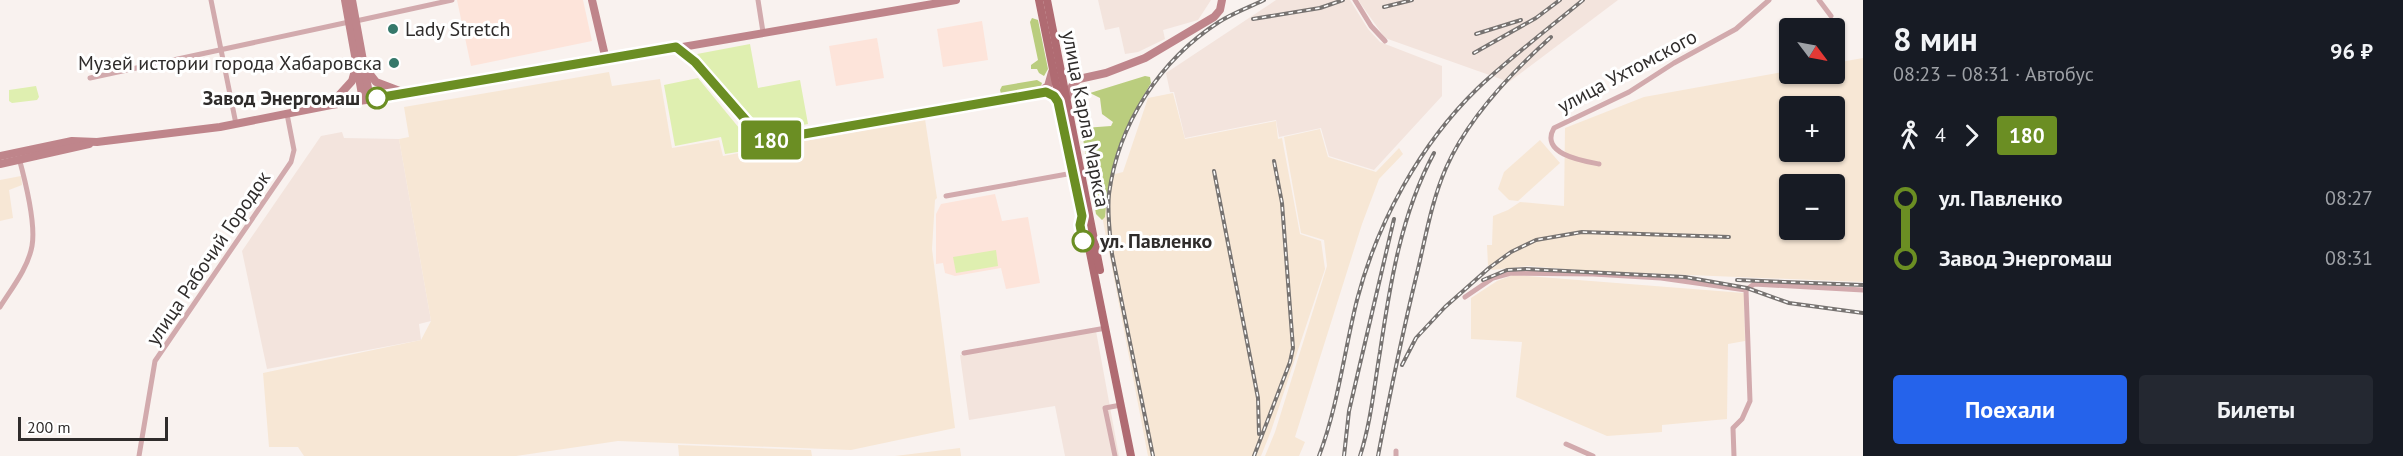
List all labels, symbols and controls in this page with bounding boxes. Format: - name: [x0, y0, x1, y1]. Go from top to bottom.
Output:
- place label: Lady Stretch: [405, 16, 510, 42]
- text: 8 мин: [1893, 17, 1978, 60]
- north arrow: [1779, 18, 1845, 84]
- map controls: [1779, 18, 1845, 240]
- marker: Lady Stretch: [386, 22, 400, 36]
- street label: улица Ухтомского: [1553, 23, 1701, 119]
- street label: улица Карла Маркса: [1056, 29, 1116, 209]
- text: 96 ₽: [2330, 37, 2373, 65]
- place label: Музей истории города Хабаровска: [78, 50, 382, 76]
- marker: Музей истории города Хабаровска: [387, 56, 401, 70]
- text: 08:23 – 08:31 · Автобус: [1893, 61, 2094, 87]
- place label: Завод Энергомаш: [203, 85, 360, 111]
- marker: Завод Энергомаш: [366, 87, 388, 109]
- button: +: [1779, 96, 1845, 162]
- icon: walk: [1893, 119, 1926, 152]
- icon: forward: [1955, 119, 1988, 152]
- line badge: 180: [736, 120, 806, 160]
- text: 4: [1935, 122, 1946, 148]
- text: 180: [2009, 122, 2045, 149]
- text: 180: [753, 127, 789, 154]
- street label: улица Рабочий Городок: [140, 165, 276, 350]
- button: −: [1779, 174, 1845, 240]
- text: ул. Павленко: [1939, 184, 2062, 212]
- text: 08:27: [2325, 185, 2373, 211]
- place label: ул. Павленко: [1099, 228, 1212, 254]
- marker: ул. Павленко: [1072, 230, 1094, 252]
- text: Завод Энергомаш: [1939, 244, 2112, 272]
- text: 08:31: [2325, 245, 2373, 271]
- button: Поехали: [1893, 375, 2127, 444]
- button: Билеты: [2139, 375, 2373, 444]
- scale bar: [18, 414, 168, 442]
- text: 200 m: [27, 417, 70, 437]

